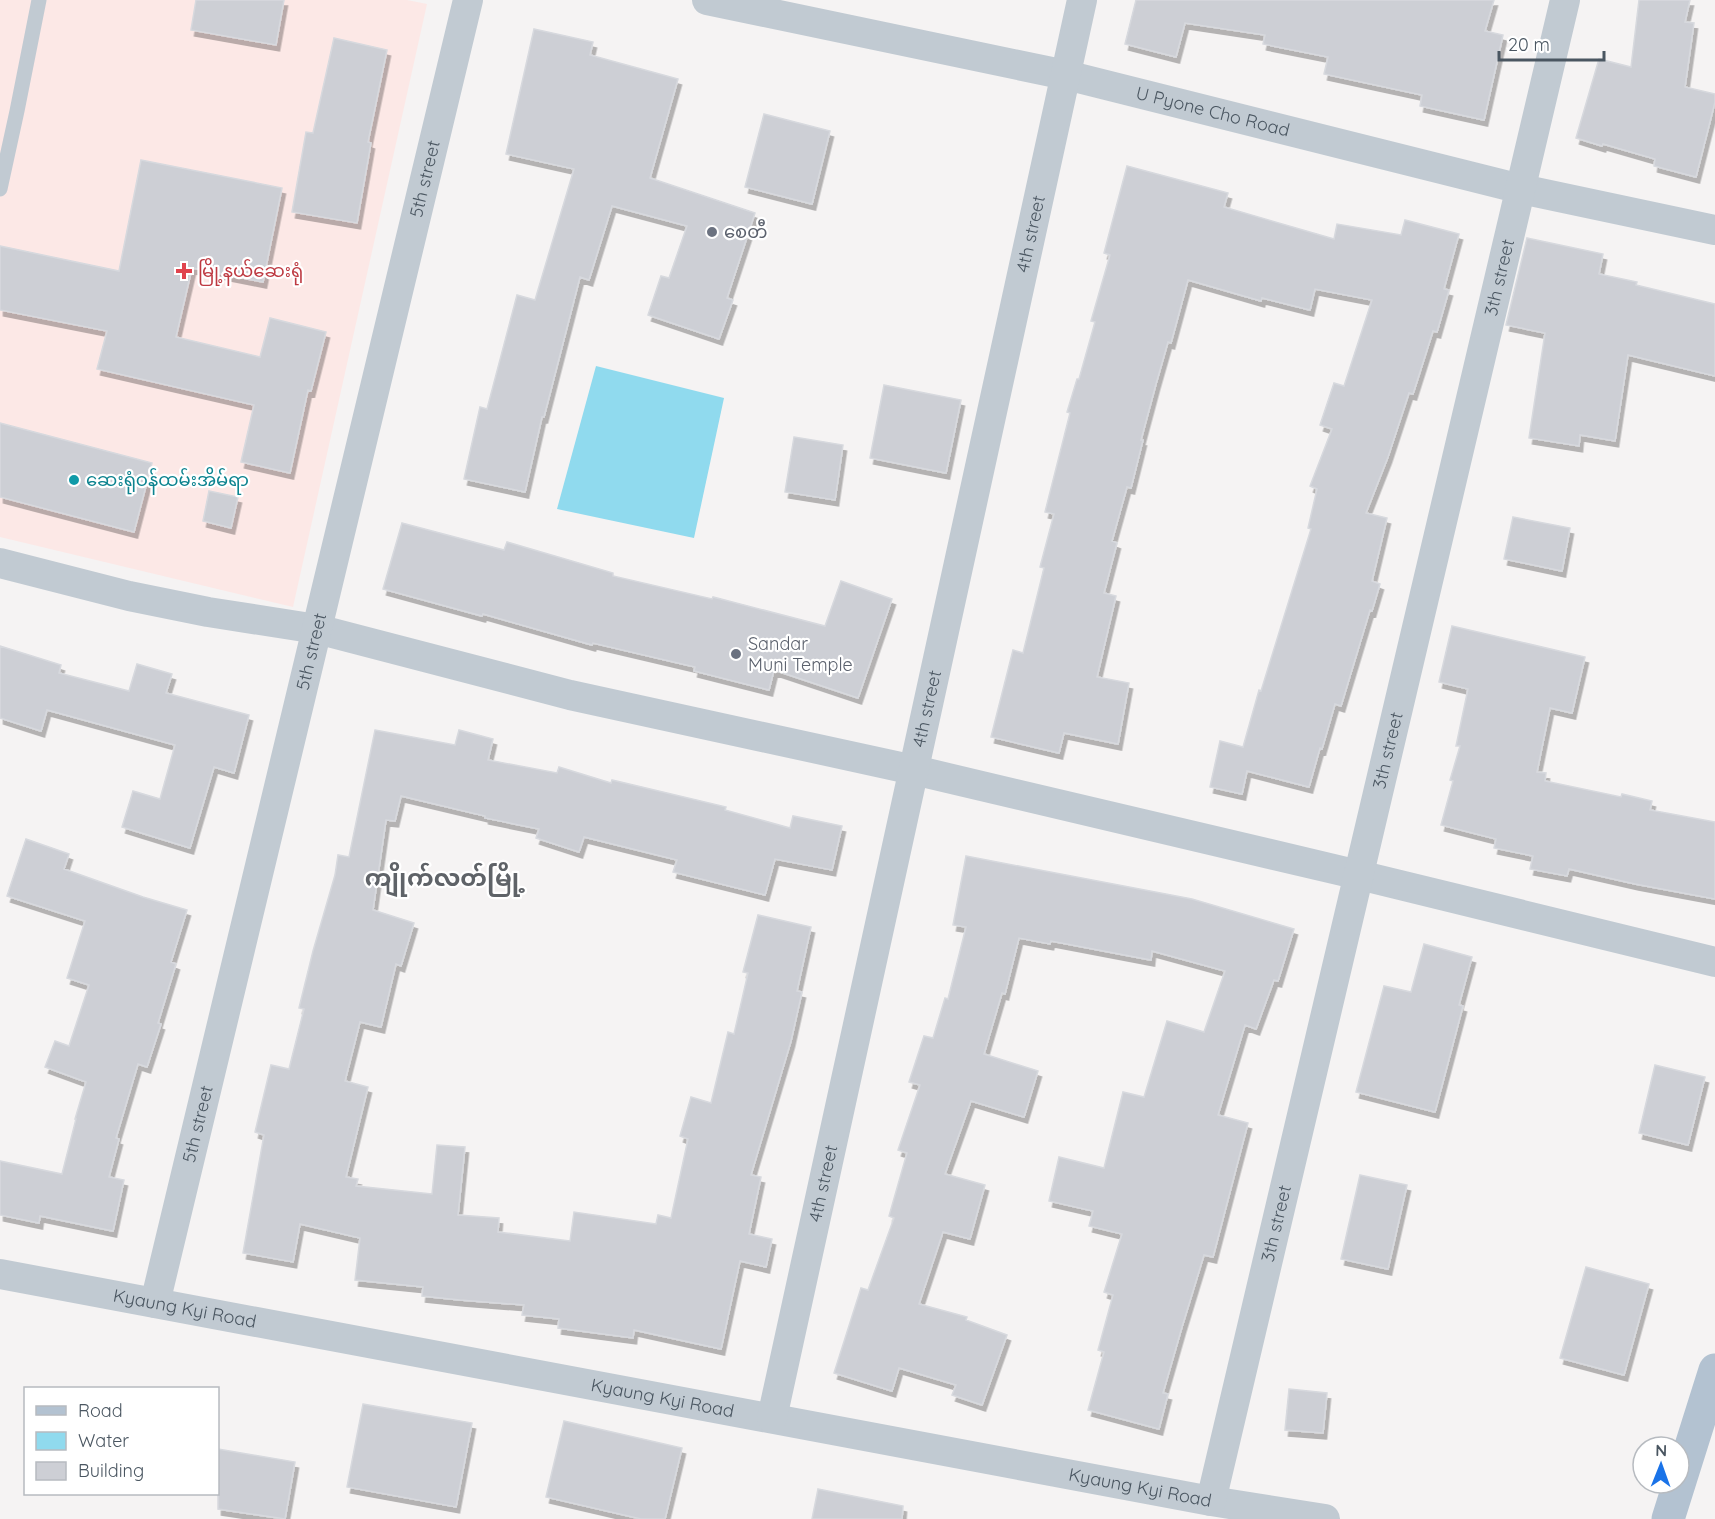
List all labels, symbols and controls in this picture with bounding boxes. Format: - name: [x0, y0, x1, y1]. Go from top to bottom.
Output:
- scale bar: [1499, 24, 1604, 62]
- text: 20 m: [1508, 33, 1550, 56]
- street label: U Pyone Cho Road: [1134, 81, 1292, 142]
- street label: 5th street: [404, 138, 445, 220]
- street label: 4th street: [1011, 193, 1050, 275]
- place label: စေတီ: [724, 218, 768, 243]
- marker: စေတီ: [705, 225, 719, 239]
- street label: 3th street: [1479, 237, 1519, 318]
- place label: မြို့နယ်ဆေးရုံ: [198, 257, 303, 286]
- marker: မြို့နယ်ဆေးရုံ: [175, 262, 193, 280]
- place label: ဆေးရုံဝန်ထမ်းအိမ်ရာ: [86, 466, 249, 495]
- marker: ဆေးရုံဝန်ထမ်းအိမ်ရာ: [67, 473, 81, 487]
- street label: 5th street: [291, 610, 331, 692]
- place label: Sandar Muni Temple: [748, 632, 853, 676]
- marker: Sandar Muni Temple: [729, 647, 743, 661]
- street label: 4th street: [907, 668, 946, 749]
- street label: 3th street: [1367, 710, 1408, 791]
- district label: ကျိုက်လတ်မြို့: [365, 862, 526, 898]
- street label: 5th street: [177, 1083, 218, 1165]
- street label: 4th street: [803, 1143, 842, 1224]
- street label: 3th street: [1256, 1183, 1296, 1264]
- street label: Kyaung Kyi Road: [111, 1283, 258, 1333]
- street label: Kyaung Kyi Road: [589, 1373, 736, 1422]
- legend: [24, 1387, 219, 1495]
- text: Road: [78, 1399, 123, 1422]
- text: Water: [78, 1429, 129, 1452]
- north arrow: [1631, 1435, 1691, 1495]
- text: N: [1655, 1440, 1667, 1460]
- text: Building: [78, 1459, 144, 1482]
- street label: Kyaung Kyi Road: [1067, 1463, 1214, 1512]

